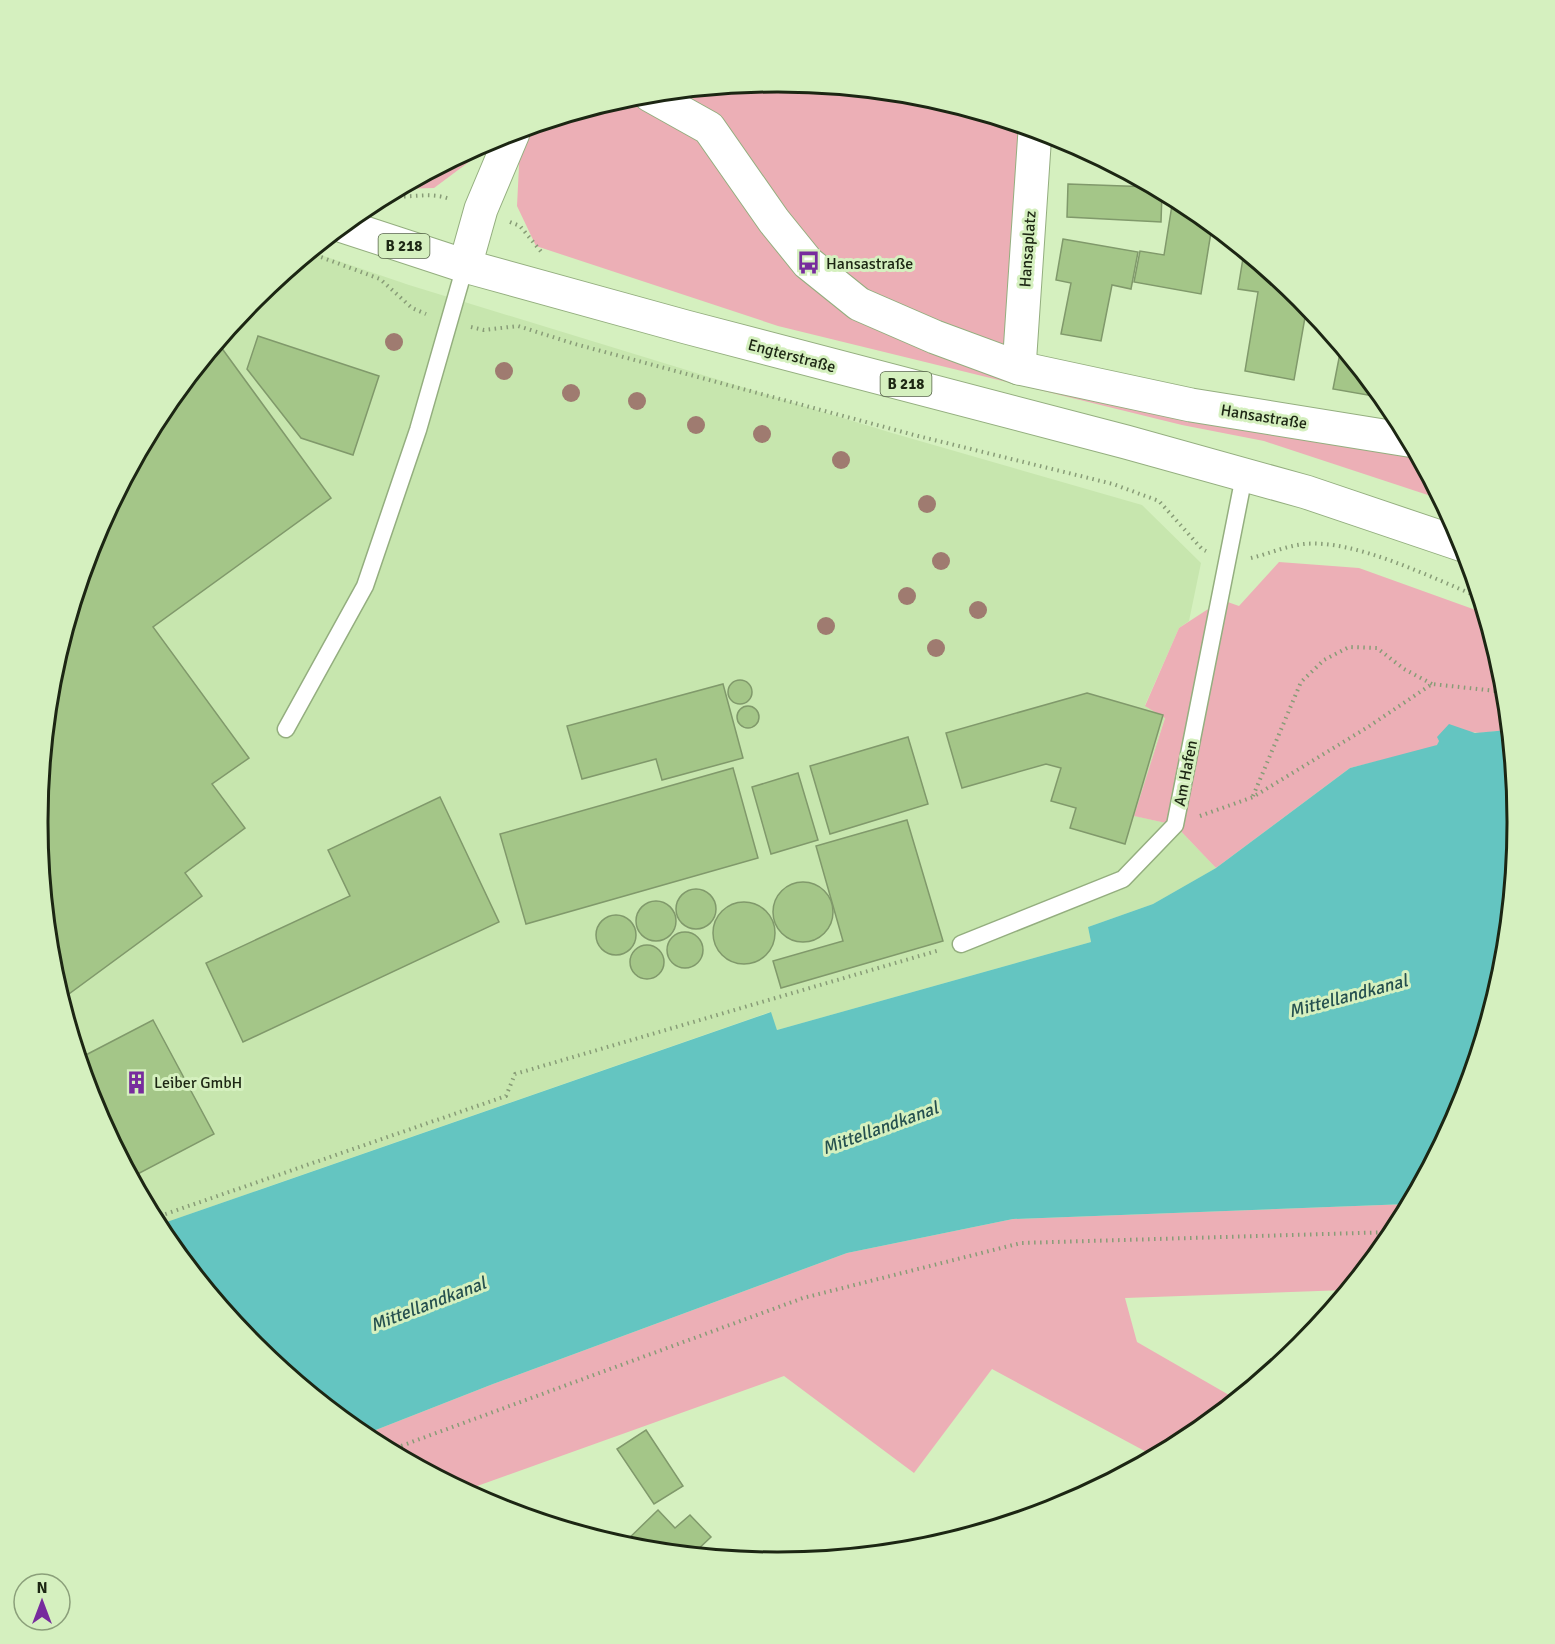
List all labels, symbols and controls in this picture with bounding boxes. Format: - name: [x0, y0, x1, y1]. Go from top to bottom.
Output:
- street label: Hansaplatz: [1015, 210, 1041, 288]
- road number: B 218: [378, 234, 430, 258]
- bus stop icon: Hansastraße: [795, 250, 821, 276]
- place label: Hansastraße: [826, 254, 913, 274]
- street label: Engterstraße: [746, 335, 838, 377]
- road number: B 218: [880, 372, 932, 396]
- street label: Hansastraße: [1219, 400, 1309, 434]
- street label: Am Hafen: [1170, 738, 1202, 808]
- water label: Mittellandkanal: [1286, 969, 1411, 1022]
- building icon: Leiber GmbH: [123, 1069, 149, 1095]
- place label: Leiber GmbH: [154, 1073, 242, 1093]
- water label: Mittellandkanal: [819, 1096, 943, 1159]
- water label: Mittellandkanal: [367, 1271, 491, 1336]
- north arrow: [12, 1572, 72, 1632]
- text: N: [36, 1578, 48, 1598]

